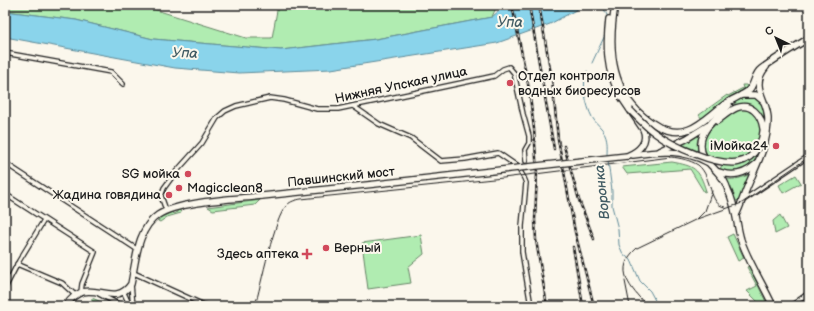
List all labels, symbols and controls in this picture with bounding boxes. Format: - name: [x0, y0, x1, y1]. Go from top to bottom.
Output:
- water label: Упа: [497, 14, 523, 31]
- north arrow: [756, 18, 796, 58]
- text: С: [762, 23, 777, 38]
- water label: Упа: [172, 44, 198, 62]
- street label: Нижняя Упская улица: [333, 63, 469, 107]
- place label: Отдел контроля водных биоресурсов: [518, 68, 641, 99]
- marker: Отдел контроля водных биоресурсов: [505, 78, 515, 88]
- place label: iМойка24: [710, 138, 768, 154]
- marker: iМойка24: [771, 141, 781, 151]
- street label: Павшинский мост: [286, 163, 396, 191]
- water label: Воронка: [591, 164, 613, 220]
- place label: SG мойка: [122, 166, 180, 182]
- marker: SG мойка: [183, 169, 193, 179]
- place label: Magicclean8: [187, 180, 263, 196]
- marker: Magicclean8: [174, 183, 184, 193]
- place label: Жадина говядина: [52, 187, 161, 203]
- marker: Жадина говядина: [164, 190, 174, 200]
- place label: Верный: [334, 240, 381, 256]
- marker: Верный: [321, 243, 331, 253]
- place label: Здесь аптека: [217, 246, 299, 262]
- marker: Здесь аптека: [302, 249, 312, 259]

